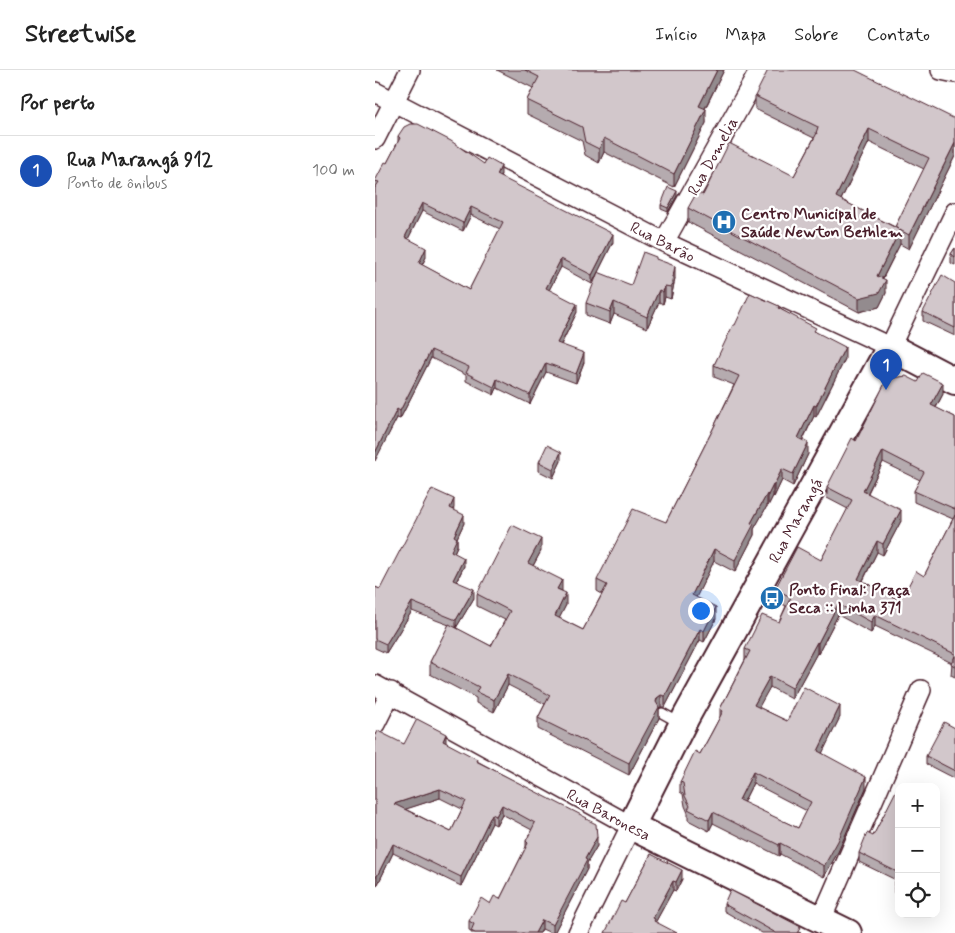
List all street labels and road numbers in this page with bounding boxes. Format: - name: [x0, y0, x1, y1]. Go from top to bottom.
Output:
- street label: Rua Domelia: [683, 114, 743, 200]
- street label: Rua Barão: [626, 217, 698, 268]
- street label: Rua Marangá: [764, 474, 828, 567]
- street label: Rua Baronesa: [563, 784, 654, 846]

